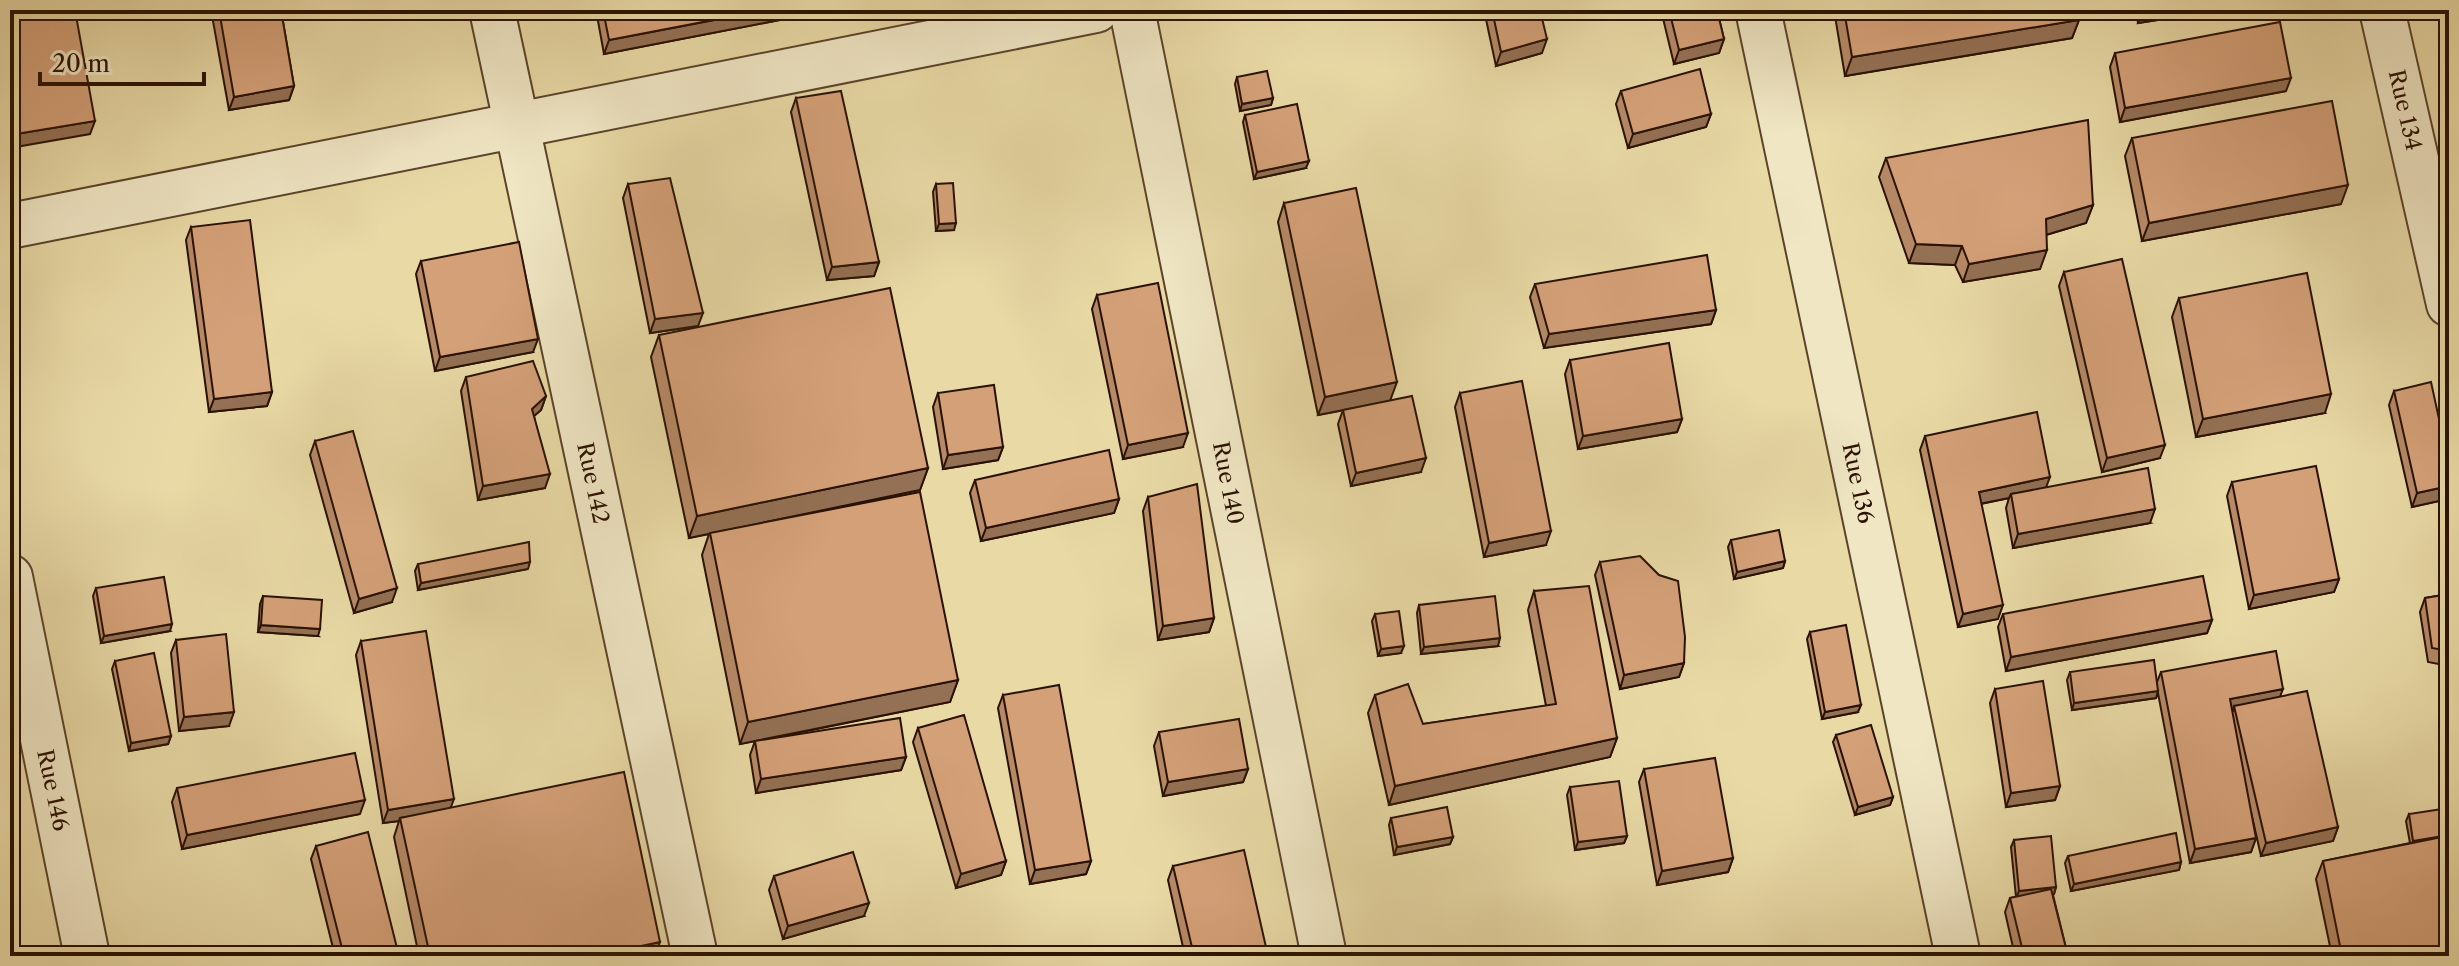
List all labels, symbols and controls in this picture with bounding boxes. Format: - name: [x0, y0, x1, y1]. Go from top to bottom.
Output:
- scale bar: [40, 36, 204, 86]
- text: 20 m: [52, 49, 110, 78]
- street label: Rue 134: [2383, 67, 2427, 153]
- street label: Rue 140: [1207, 439, 1249, 527]
- street label: Rue 142: [571, 440, 615, 526]
- street label: Rue 136: [1836, 440, 1880, 526]
- street label: Rue 146: [31, 747, 75, 833]

